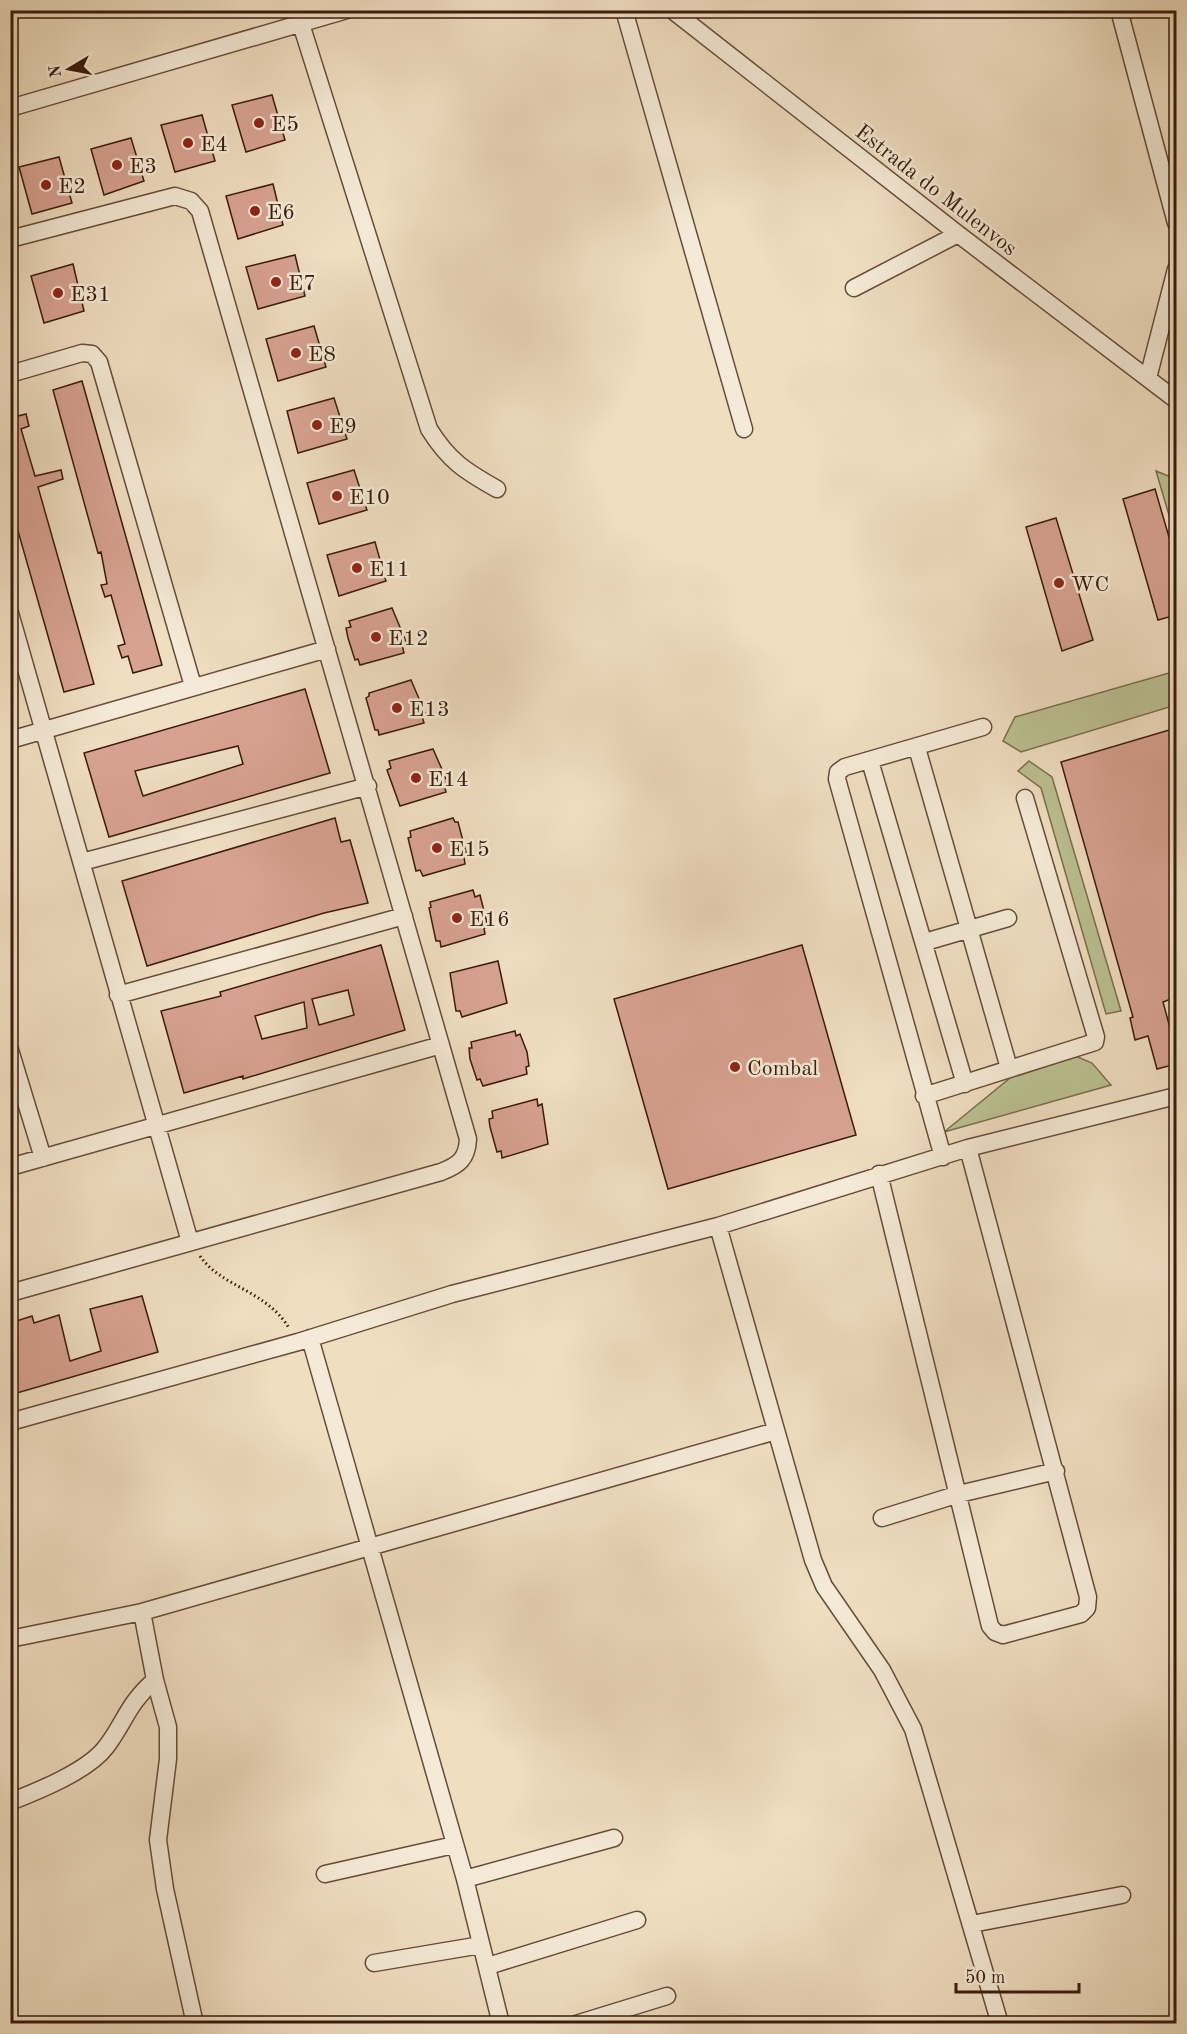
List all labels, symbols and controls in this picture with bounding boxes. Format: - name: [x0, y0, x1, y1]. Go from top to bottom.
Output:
- north arrow: [39, 39, 99, 99]
- text: N: [47, 63, 65, 79]
- place label: E5: [271, 114, 299, 136]
- marker: E5: [252, 116, 266, 130]
- street label: Estrada do Mulenvos: [851, 121, 1021, 260]
- place label: E4: [200, 134, 228, 156]
- marker: E4: [181, 136, 195, 150]
- place label: E3: [129, 156, 157, 178]
- marker: E3: [110, 158, 124, 172]
- place label: E2: [58, 176, 86, 198]
- marker: E2: [39, 178, 53, 192]
- place label: E6: [267, 202, 295, 224]
- marker: E6: [248, 204, 262, 218]
- place label: E7: [288, 273, 316, 295]
- marker: E7: [269, 275, 283, 289]
- place label: E31: [70, 284, 111, 306]
- marker: E31: [51, 286, 65, 300]
- place label: E8: [308, 344, 336, 366]
- marker: E8: [289, 346, 303, 360]
- place label: E9: [329, 416, 357, 438]
- marker: E9: [310, 418, 324, 432]
- place label: E10: [349, 487, 390, 509]
- marker: E10: [330, 489, 344, 503]
- place label: E11: [369, 559, 410, 581]
- marker: E11: [350, 561, 364, 575]
- place label: WC: [1071, 574, 1109, 596]
- marker: WC: [1052, 576, 1066, 590]
- place label: E12: [388, 628, 429, 650]
- marker: E12: [369, 630, 383, 644]
- place label: E13: [409, 699, 450, 721]
- marker: E13: [390, 701, 404, 715]
- place label: E14: [428, 769, 469, 791]
- marker: E14: [409, 771, 423, 785]
- place label: E15: [449, 839, 490, 861]
- marker: E15: [430, 841, 444, 855]
- place label: E16: [469, 909, 510, 931]
- marker: E16: [450, 911, 464, 925]
- place label: Combal: [747, 1058, 818, 1080]
- marker: Combal: [728, 1060, 742, 1074]
- scale bar: [956, 1956, 1079, 1994]
- text: 50 m: [965, 1969, 1005, 1987]

